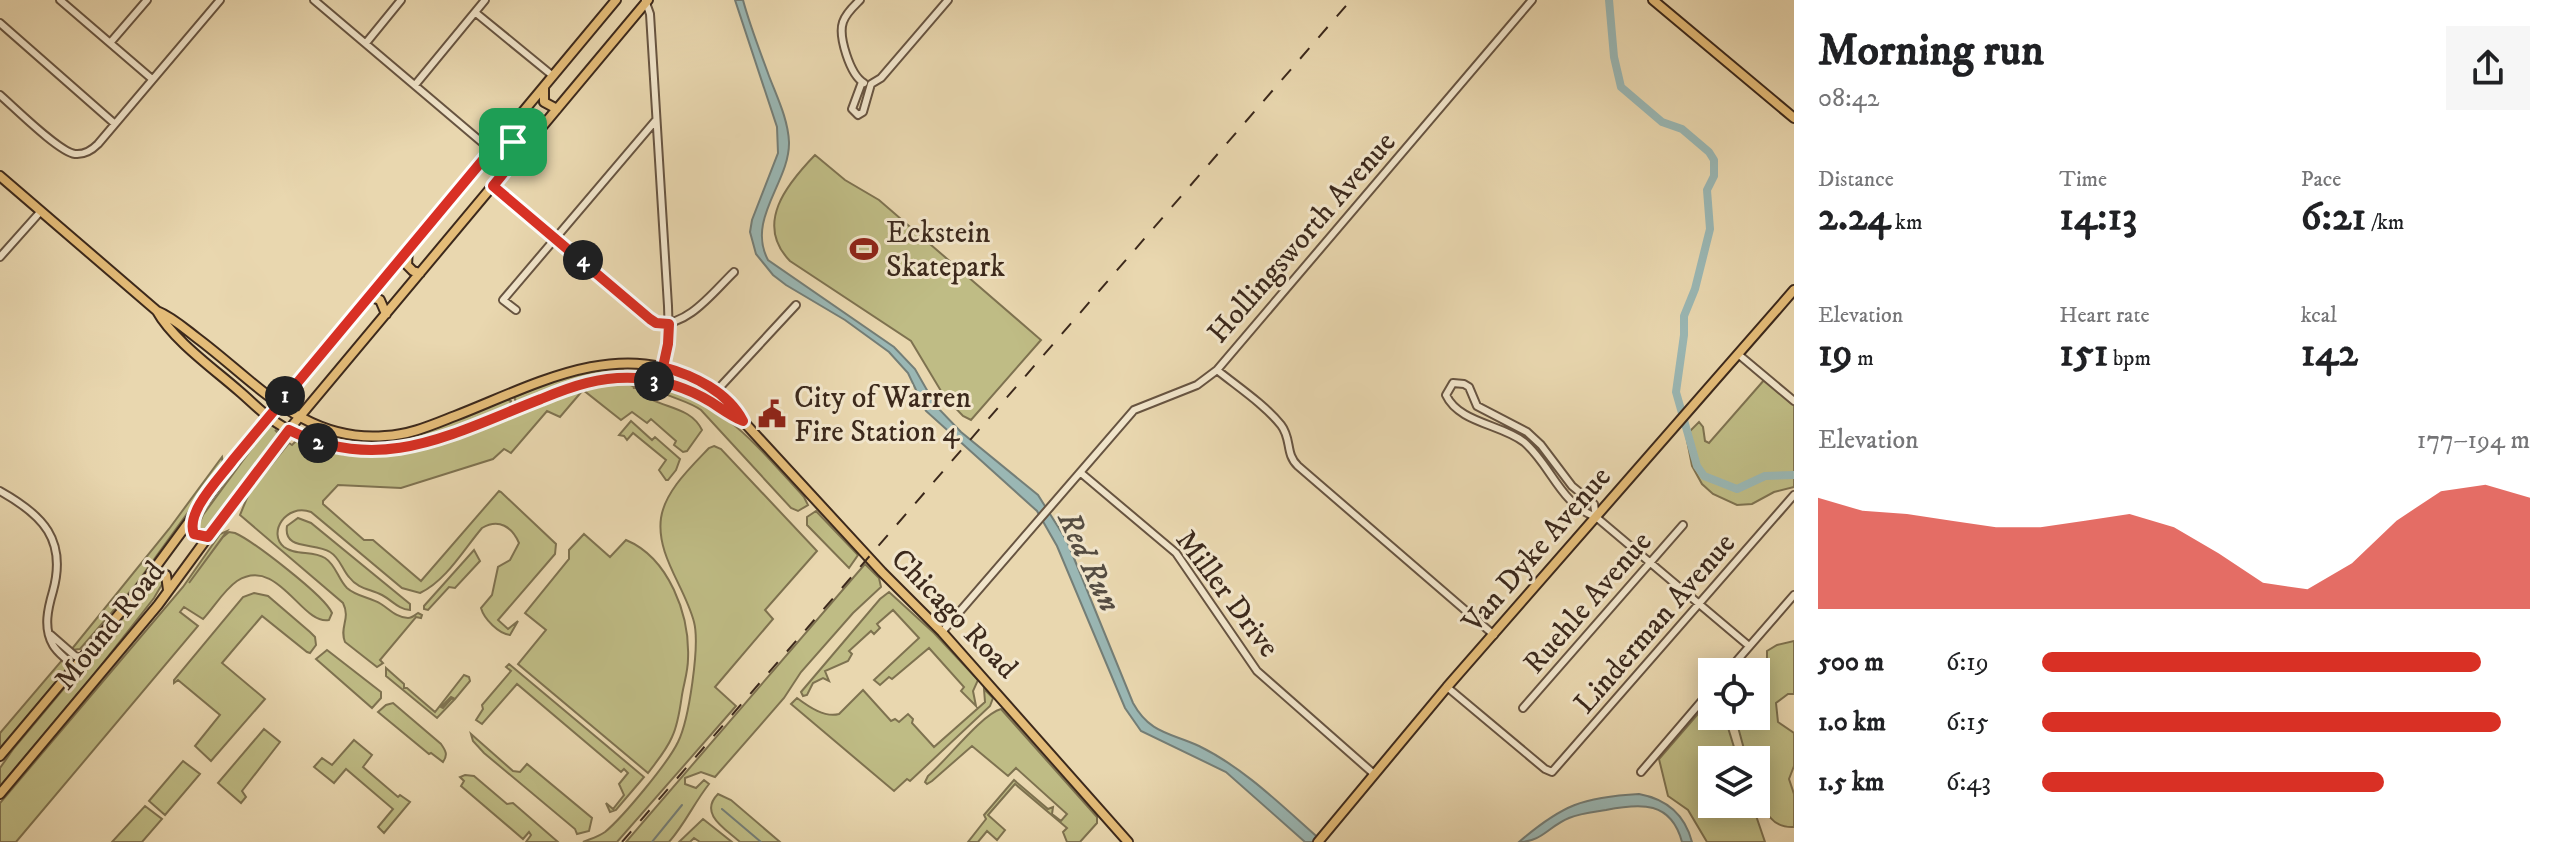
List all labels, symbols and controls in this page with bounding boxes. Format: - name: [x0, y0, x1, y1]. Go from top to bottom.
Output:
- text: Morning run: [1818, 24, 2044, 79]
- button: share: [2446, 26, 2530, 110]
- text: 08:42: [1818, 82, 1880, 115]
- pin: [479, 108, 547, 176]
- icon: arrive: [491, 120, 535, 164]
- street label: Hollingsworth Avenue: [1200, 125, 1404, 351]
- text: Distance: [1818, 166, 1894, 193]
- text: Time: [2059, 166, 2107, 193]
- text: Pace: [2301, 166, 2341, 193]
- text: 2.24: [1818, 193, 1890, 243]
- text: 14:13: [2059, 193, 2137, 243]
- text: 6:21: [2301, 193, 2366, 243]
- text: km: [1890, 209, 1923, 236]
- text: /km: [2366, 209, 2404, 236]
- place label: Eckstein Skatepark: [886, 215, 1005, 286]
- sports icon: Eckstein Skatepark: [849, 234, 879, 264]
- pin: 4: [563, 240, 603, 280]
- text: 4: [577, 246, 589, 273]
- text: Elevation: [1818, 302, 1903, 329]
- text: Heart rate: [2059, 302, 2150, 329]
- text: kcal: [2301, 302, 2337, 329]
- text: 19: [1818, 329, 1853, 379]
- text: 151: [2059, 329, 2108, 379]
- text: 142: [2301, 329, 2358, 379]
- text: m: [1853, 345, 1874, 372]
- text: bpm: [2108, 345, 2151, 372]
- pin: 3: [634, 361, 674, 401]
- text: 3: [650, 367, 658, 394]
- pin: 1: [265, 376, 305, 416]
- place label: City of Warren Fire Station 4: [794, 380, 971, 451]
- text: 1: [281, 382, 289, 409]
- public building icon: City of Warren Fire Station 4: [757, 399, 787, 429]
- pin: 2: [298, 423, 338, 463]
- text: Elevation: [1818, 424, 1919, 457]
- text: 177–194 m: [2417, 424, 2530, 457]
- text: 2: [313, 429, 323, 456]
- street label: Van Dyke Avenue: [1454, 459, 1619, 641]
- water label: Red Run: [1047, 504, 1129, 619]
- street label: Miller Drive: [1167, 523, 1287, 665]
- street label: Ruehle Avenue: [1516, 524, 1660, 682]
- street label: Linderman Avenue: [1567, 526, 1744, 722]
- street label: Chicago Road: [883, 541, 1025, 687]
- street label: Mound Road: [47, 554, 173, 698]
- text: 500 m: [1818, 646, 1884, 679]
- text: 6:19: [1946, 646, 1989, 679]
- map controls: [1698, 658, 1770, 818]
- button: locate: [1698, 658, 1770, 730]
- text: 1.0 km: [1818, 706, 1886, 739]
- text: 6:15: [1946, 706, 1989, 739]
- button: layers: [1698, 746, 1770, 818]
- text: 1.5 km: [1818, 766, 1884, 799]
- text: 6:43: [1946, 766, 1991, 799]

